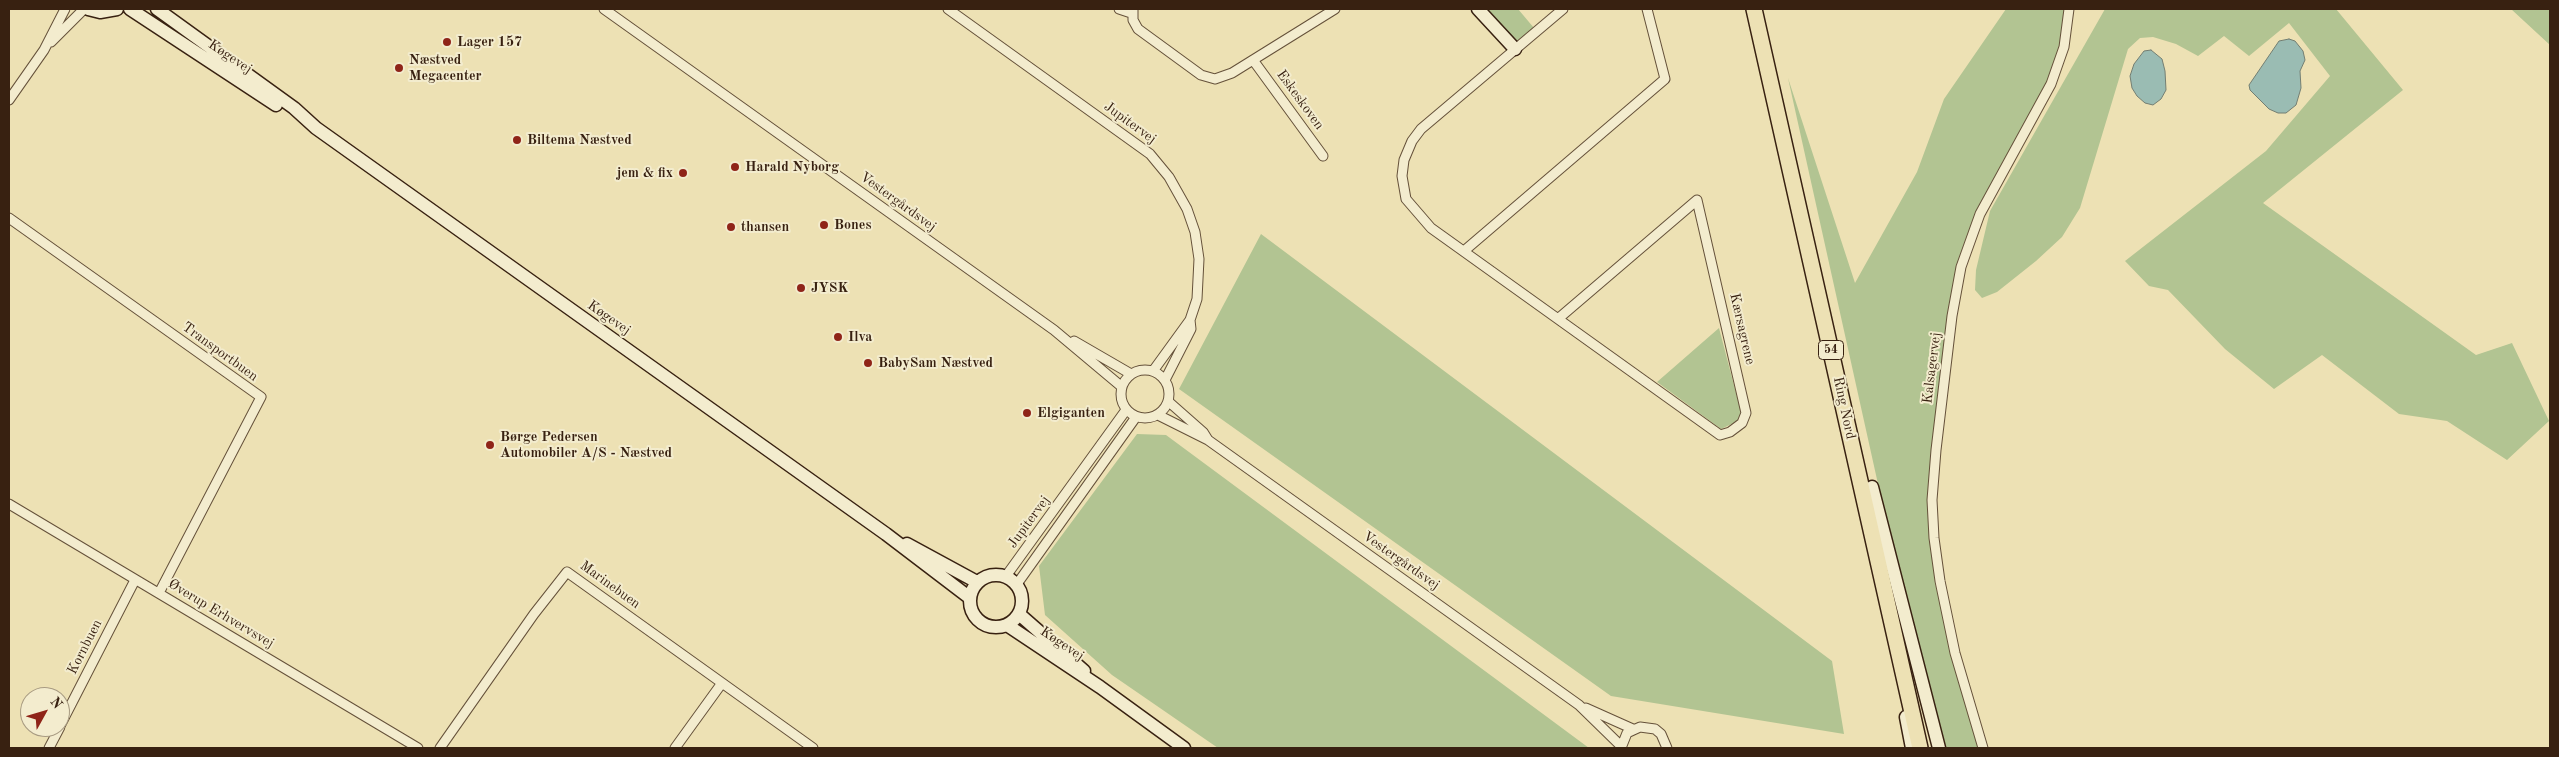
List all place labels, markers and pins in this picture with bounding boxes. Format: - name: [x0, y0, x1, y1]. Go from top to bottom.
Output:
- place label: Lager 157: [457, 34, 522, 50]
- marker: Lager 157: [441, 36, 453, 48]
- place label: Næstved Megacenter: [409, 52, 482, 84]
- marker: Næstved Megacenter: [393, 62, 405, 74]
- place label: Biltema Næstved: [527, 132, 632, 148]
- marker: Biltema Næstved: [511, 134, 523, 146]
- place label: Harald Nyborg: [745, 159, 839, 175]
- marker: Harald Nyborg: [729, 161, 741, 173]
- place label: jem & fix: [617, 165, 673, 181]
- marker: jem & fix: [677, 167, 689, 179]
- place label: Bones: [834, 217, 871, 233]
- place label: thansen: [741, 219, 789, 235]
- marker: Bones: [818, 219, 830, 231]
- marker: thansen: [725, 221, 737, 233]
- place label: JYSK: [811, 280, 848, 296]
- marker: JYSK: [795, 282, 807, 294]
- place label: Ilva: [848, 329, 872, 345]
- marker: Ilva: [832, 331, 844, 343]
- place label: BabySam Næstved: [878, 355, 993, 371]
- marker: BabySam Næstved: [862, 357, 874, 369]
- place label: Elgiganten: [1037, 405, 1105, 421]
- marker: Elgiganten: [1021, 407, 1033, 419]
- place label: Børge Pedersen Automobiler A/S - Næstved: [500, 429, 672, 462]
- marker: Børge Pedersen Automobiler A/S - Næstved: [484, 439, 496, 451]

